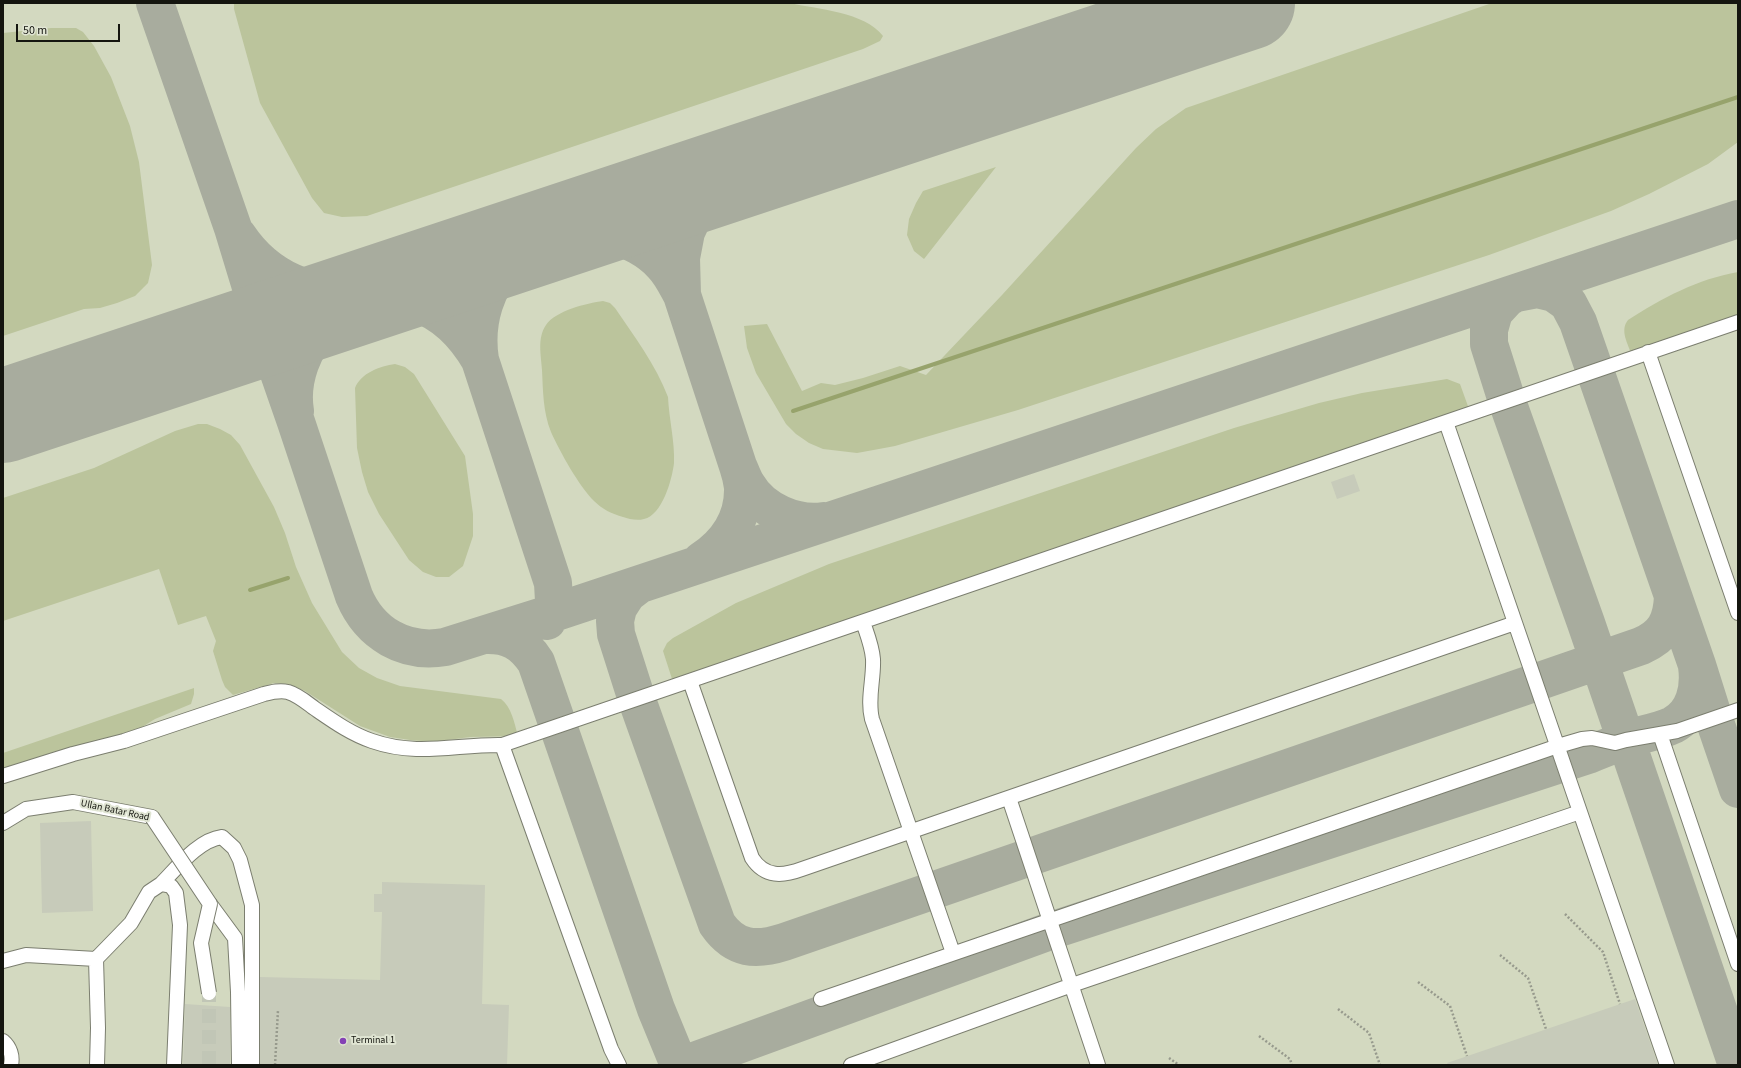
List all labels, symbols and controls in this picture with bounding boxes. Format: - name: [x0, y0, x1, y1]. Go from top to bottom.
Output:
- scale bar: [18, 16, 122, 42]
- text: 50 m: [23, 22, 47, 39]
- street label: Ullan Batar Road: [80, 798, 150, 824]
- place label: Terminal 1: [351, 1035, 395, 1047]
- marker: Terminal 1: [338, 1036, 348, 1046]

